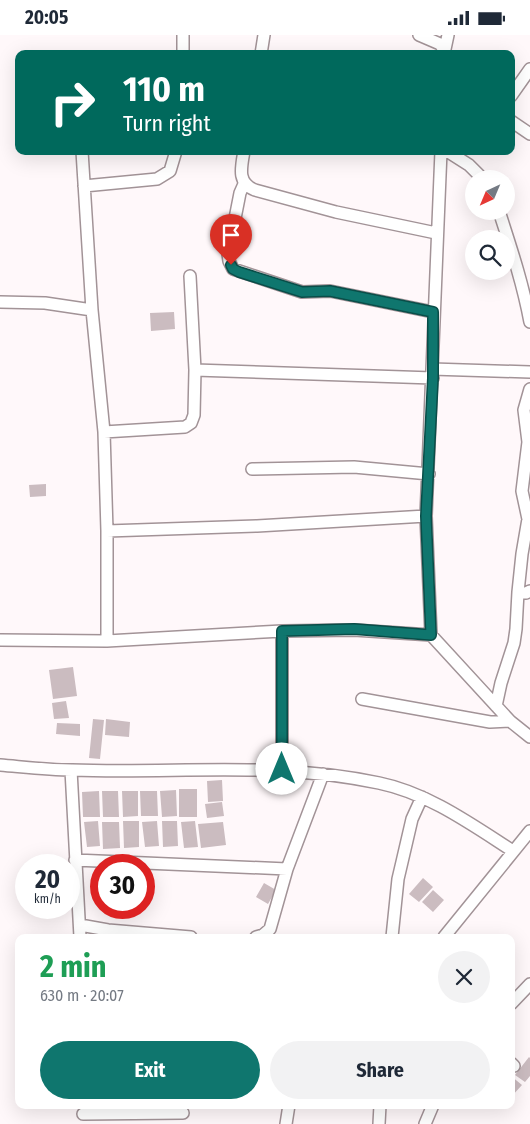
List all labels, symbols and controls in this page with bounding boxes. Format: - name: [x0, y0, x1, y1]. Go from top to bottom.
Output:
- text: 20:05: [25, 6, 68, 29]
- text: 110 m: [123, 68, 205, 110]
- icon: right: [40, 70, 105, 135]
- text: Turn right: [123, 110, 211, 137]
- north arrow: [465, 170, 515, 220]
- map controls: [465, 170, 515, 280]
- pin: [210, 214, 252, 265]
- icon: arrive: [217, 221, 245, 249]
- button: search: [465, 230, 515, 280]
- position arrow: [255, 742, 307, 794]
- speed limit sign: 30: [90, 854, 155, 919]
- text: 20: [35, 865, 60, 895]
- text: km/h: [34, 892, 61, 906]
- text: 2 min: [40, 949, 107, 985]
- button: close: [438, 951, 490, 1003]
- text: 630 m · 20:07: [40, 986, 124, 1005]
- button: Exit: [40, 1041, 260, 1099]
- button: Share: [270, 1041, 490, 1099]

